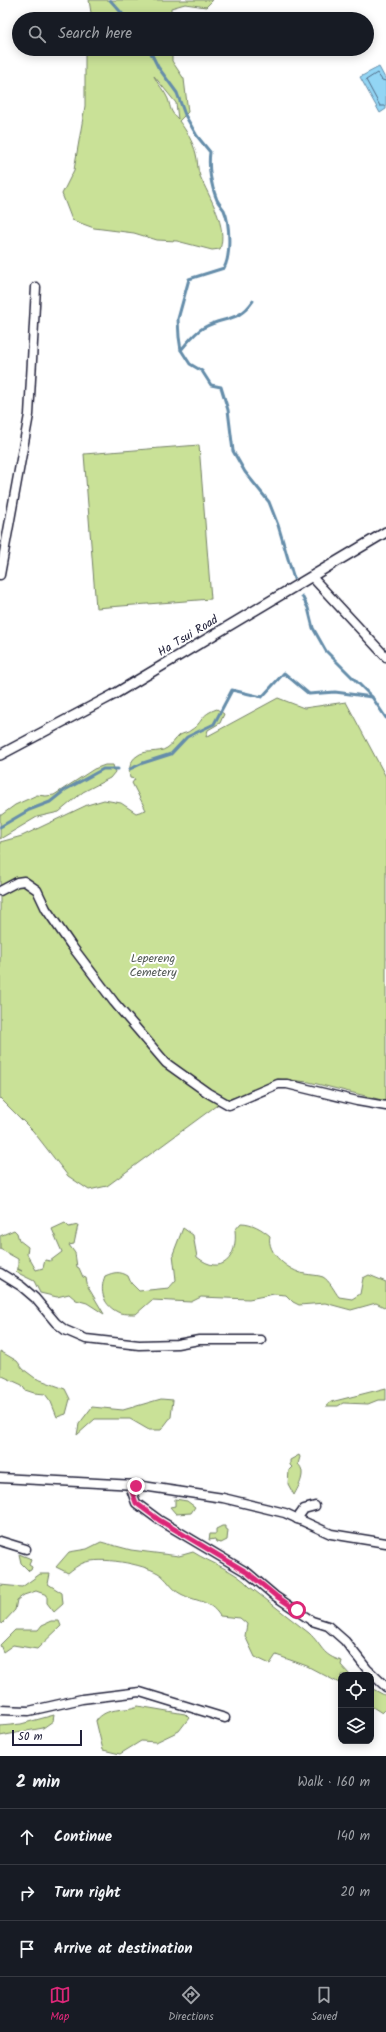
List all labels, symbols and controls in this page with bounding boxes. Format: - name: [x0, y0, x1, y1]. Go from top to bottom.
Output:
- search box: [12, 12, 374, 56]
- text: Search here: [58, 22, 132, 46]
- icon: search: [26, 23, 48, 45]
- street label: Ha Tsui Road: [154, 610, 223, 662]
- park label: Lepereng Cemetery: [129, 949, 177, 982]
- route end: [127, 1477, 145, 1495]
- route start: [288, 1601, 306, 1619]
- map controls: [338, 1672, 374, 1744]
- button: locate: [338, 1672, 374, 1708]
- button: layers: [338, 1708, 374, 1744]
- scale bar: [12, 1728, 82, 1747]
- text: 50 m: [18, 1728, 43, 1746]
- text: 2 min: [16, 1769, 60, 1796]
- text: Walk · 160 m: [298, 1772, 370, 1793]
- text: Continue: [54, 1825, 112, 1849]
- icon: ahead: [16, 1826, 38, 1848]
- text: 140 m: [337, 1826, 370, 1847]
- text: Turn right: [54, 1881, 121, 1905]
- icon: right: [16, 1882, 38, 1904]
- text: 20 m: [340, 1882, 370, 1903]
- text: Arrive at destination: [54, 1937, 193, 1961]
- icon: arrive: [16, 1938, 38, 1960]
- tab: Map: [49, 1984, 71, 2026]
- tab: Directions: [168, 1984, 214, 2026]
- tab: Saved: [311, 1984, 337, 2026]

